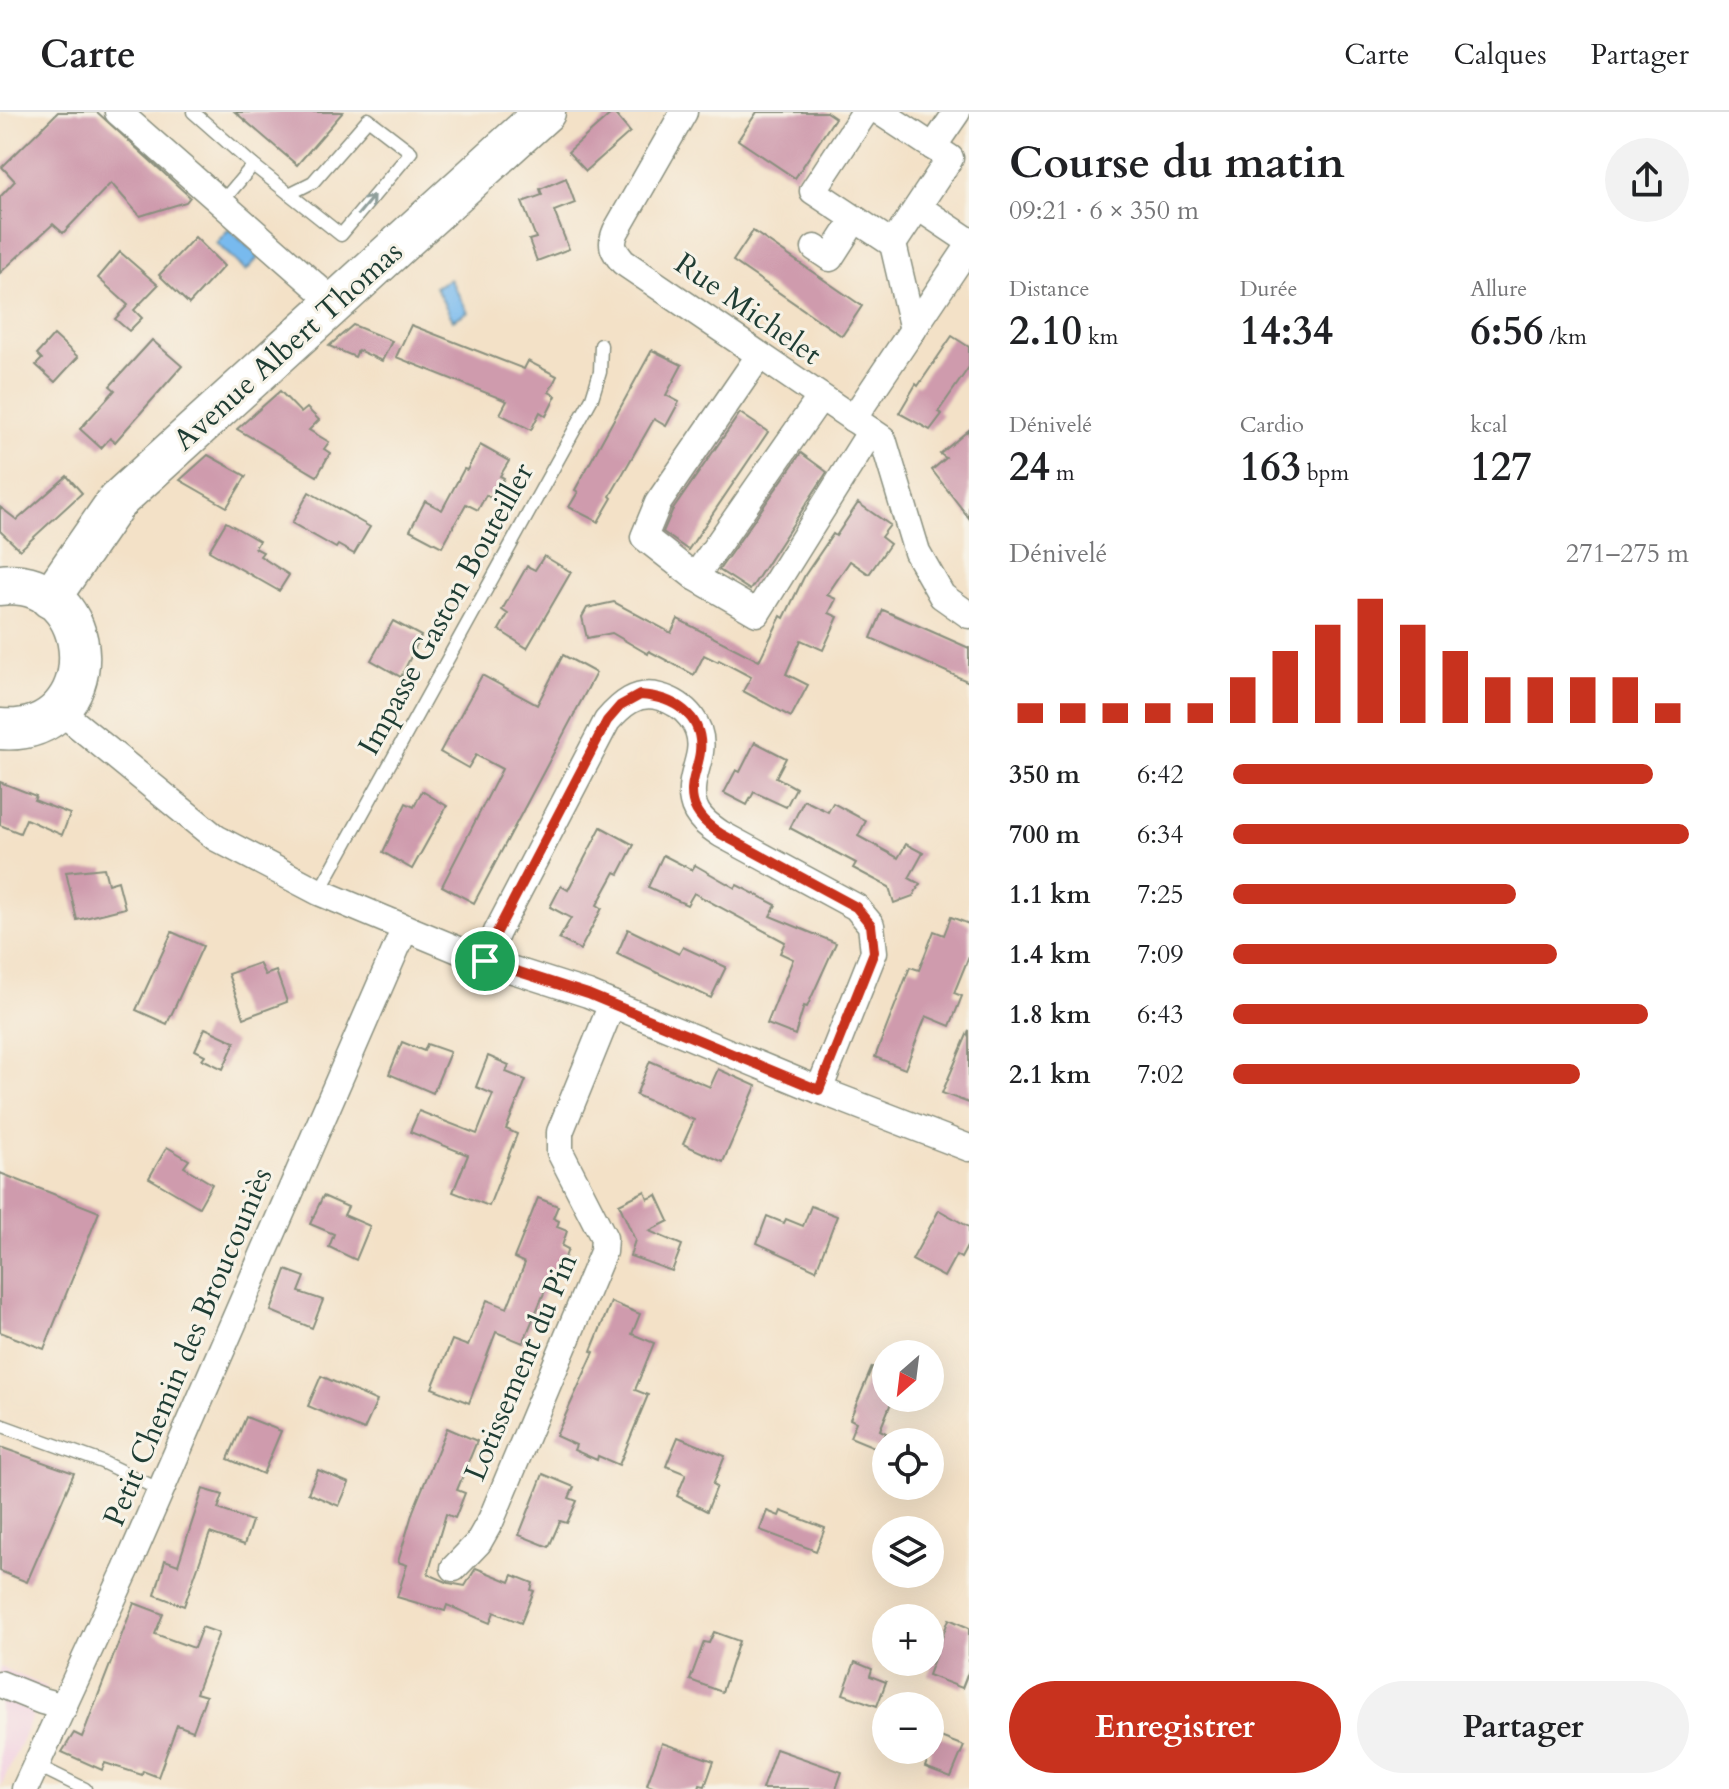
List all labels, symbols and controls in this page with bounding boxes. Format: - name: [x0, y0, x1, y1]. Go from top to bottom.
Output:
- text: Carte: [40, 29, 136, 81]
- text: Carte: [1344, 36, 1409, 74]
- text: Calques: [1453, 36, 1547, 74]
- text: Partager: [1591, 36, 1689, 74]
- text: Course du matin: [1009, 133, 1345, 193]
- button: share: [1605, 138, 1689, 222]
- text: 09:21 · 6 × 350 m: [1009, 193, 1199, 228]
- one-way arrow: [357, 196, 375, 216]
- street label: Avenue Albert Thomas: [164, 232, 412, 460]
- street label: Rue Michelet: [667, 243, 830, 375]
- text: Distance: [1009, 274, 1089, 304]
- text: Durée: [1240, 274, 1298, 304]
- text: Allure: [1470, 274, 1527, 304]
- text: 2.10: [1009, 304, 1082, 359]
- text: 14:34: [1240, 304, 1333, 359]
- text: 6:56: [1470, 304, 1543, 359]
- text: km: [1082, 322, 1118, 352]
- text: /km: [1543, 322, 1587, 352]
- text: Dénivelé: [1009, 410, 1092, 440]
- text: Cardio: [1240, 410, 1304, 440]
- text: kcal: [1470, 410, 1507, 440]
- text: 24: [1009, 440, 1050, 495]
- text: 163: [1240, 440, 1301, 495]
- text: 127: [1470, 440, 1532, 495]
- street label: Impasse Gaston Bouteiller: [348, 455, 544, 762]
- text: m: [1050, 458, 1075, 488]
- text: bpm: [1301, 458, 1349, 488]
- text: Dénivelé: [1009, 536, 1107, 571]
- text: 271–275 m: [1566, 536, 1689, 571]
- text: 350 m: [1009, 757, 1080, 792]
- text: 6:42: [1137, 757, 1184, 792]
- text: 700 m: [1009, 817, 1080, 852]
- text: 6:34: [1137, 817, 1184, 852]
- text: 1.1 km: [1009, 877, 1090, 912]
- text: 7:25: [1137, 877, 1184, 912]
- pin: [451, 927, 519, 995]
- text: 1.4 km: [1009, 937, 1090, 972]
- text: 7:09: [1137, 937, 1184, 972]
- icon: arrive: [463, 939, 507, 983]
- text: 1.8 km: [1009, 997, 1090, 1032]
- text: 6:43: [1137, 997, 1184, 1032]
- text: 2.1 km: [1009, 1057, 1090, 1092]
- text: 7:02: [1137, 1057, 1184, 1092]
- street label: Petit Chemin des Broucouniès: [94, 1161, 282, 1533]
- street label: Lotissement du Pin: [455, 1247, 587, 1487]
- north arrow: [872, 1340, 944, 1412]
- map controls: [872, 1340, 944, 1764]
- button: locate: [872, 1428, 944, 1500]
- button: layers: [872, 1516, 944, 1588]
- button: +: [872, 1604, 944, 1676]
- button: Enregistrer: [1009, 1681, 1341, 1773]
- button: Partager: [1357, 1681, 1689, 1773]
- button: −: [872, 1692, 944, 1764]

